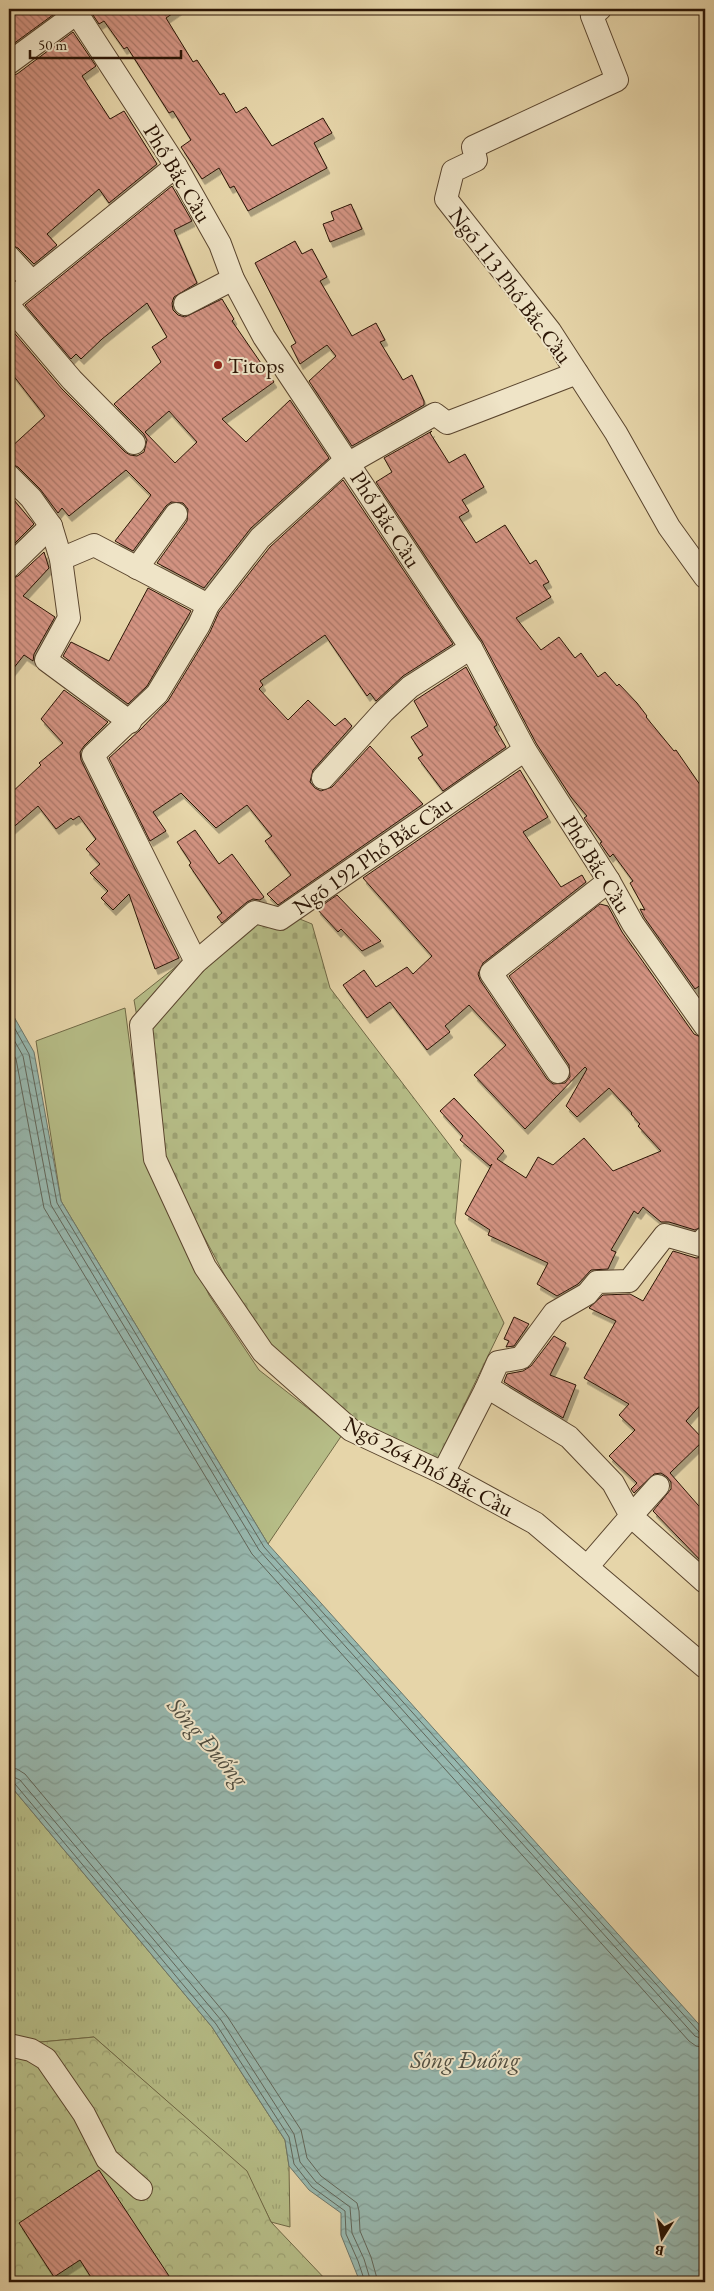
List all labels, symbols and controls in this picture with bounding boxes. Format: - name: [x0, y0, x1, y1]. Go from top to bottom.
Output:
- scale bar: [30, 28, 181, 60]
- text: 50 m: [38, 35, 67, 54]
- street label: Phố Bắc Cầu: [137, 119, 218, 228]
- street label: Ngõ 113 Phố Bắc Cầu: [442, 201, 579, 369]
- place label: Titops: [228, 351, 284, 380]
- marker: Titops: [212, 359, 224, 371]
- street label: Phố Bắc Cầu: [344, 465, 428, 574]
- street label: Ngõ 192 Phố Bắc Cầu: [287, 789, 458, 921]
- street label: Phố Bắc Cầu: [555, 810, 638, 919]
- street label: Ngõ 264 Phố Bắc Cầu: [339, 1409, 519, 1524]
- water label: Sông Đuống: [160, 1690, 257, 1794]
- water label: Sông Đuống: [409, 2044, 521, 2075]
- north arrow: [636, 2214, 686, 2264]
- text: B: [653, 2241, 666, 2260]

